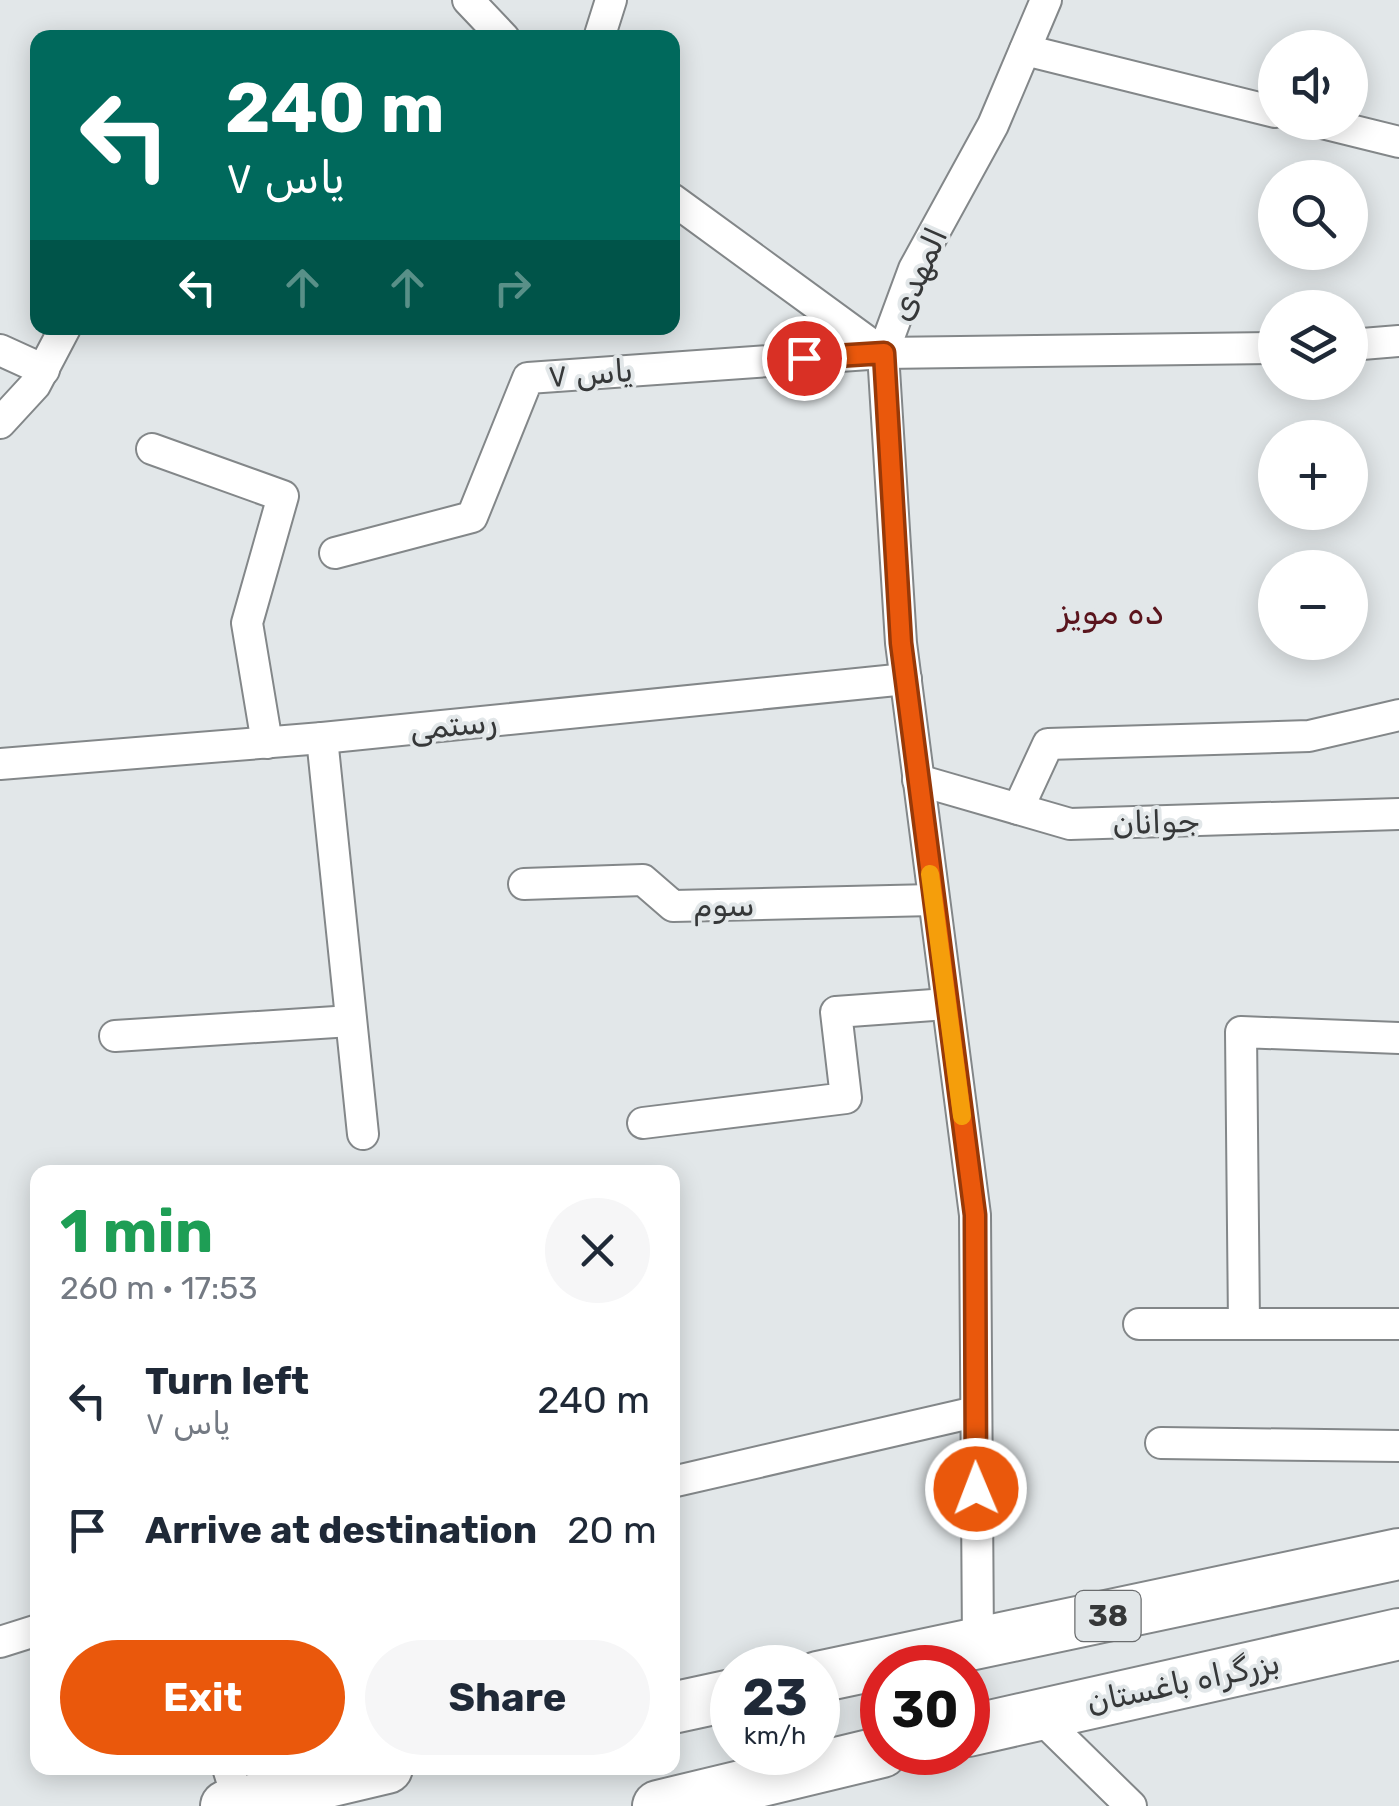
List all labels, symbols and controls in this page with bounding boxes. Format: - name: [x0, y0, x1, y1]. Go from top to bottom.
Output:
- map controls: [1258, 30, 1368, 660]
- button: sound: [1258, 30, 1368, 140]
- text: 240 m: [225, 67, 445, 150]
- icon: left: [60, 70, 190, 200]
- text: یاس ۷: [225, 151, 345, 204]
- button: search: [1258, 160, 1368, 270]
- street label: المهدی: [881, 221, 955, 327]
- icon: left: [170, 260, 225, 315]
- icon: ahead: [275, 260, 330, 315]
- icon: ahead: [380, 260, 435, 315]
- icon: right: [485, 260, 540, 315]
- button: layers: [1258, 290, 1368, 400]
- pin: [762, 316, 847, 401]
- icon: arrive: [777, 331, 832, 386]
- street label: یاس ۷: [546, 351, 634, 395]
- button: +: [1258, 420, 1368, 530]
- button: −: [1258, 550, 1368, 660]
- district label: ده مویز: [1056, 591, 1164, 633]
- street label: رستمی: [408, 702, 498, 748]
- street label: جوانان: [1112, 801, 1200, 843]
- street label: سوم: [693, 885, 755, 927]
- text: 1 min: [60, 1196, 213, 1267]
- button: close: [545, 1198, 650, 1303]
- text: 260 m · 17:53: [60, 1269, 257, 1307]
- text: Turn left: [145, 1358, 309, 1404]
- icon: left: [60, 1373, 115, 1428]
- text: 240 m: [537, 1377, 650, 1423]
- text: یاس ۷: [145, 1404, 230, 1442]
- position arrow: [924, 1437, 1028, 1541]
- icon: arrive: [60, 1503, 115, 1558]
- text: Arrive at destination: [145, 1507, 537, 1553]
- text: 20 m: [567, 1507, 657, 1553]
- road number: 38: [1076, 1591, 1140, 1641]
- button: Exit: [60, 1640, 345, 1755]
- button: Share: [365, 1640, 650, 1755]
- street label: بزرگراه باغستان: [1083, 1643, 1283, 1721]
- speed limit sign: 30: [860, 1645, 990, 1775]
- text: 23: [742, 1668, 808, 1728]
- text: km/h: [744, 1721, 806, 1750]

